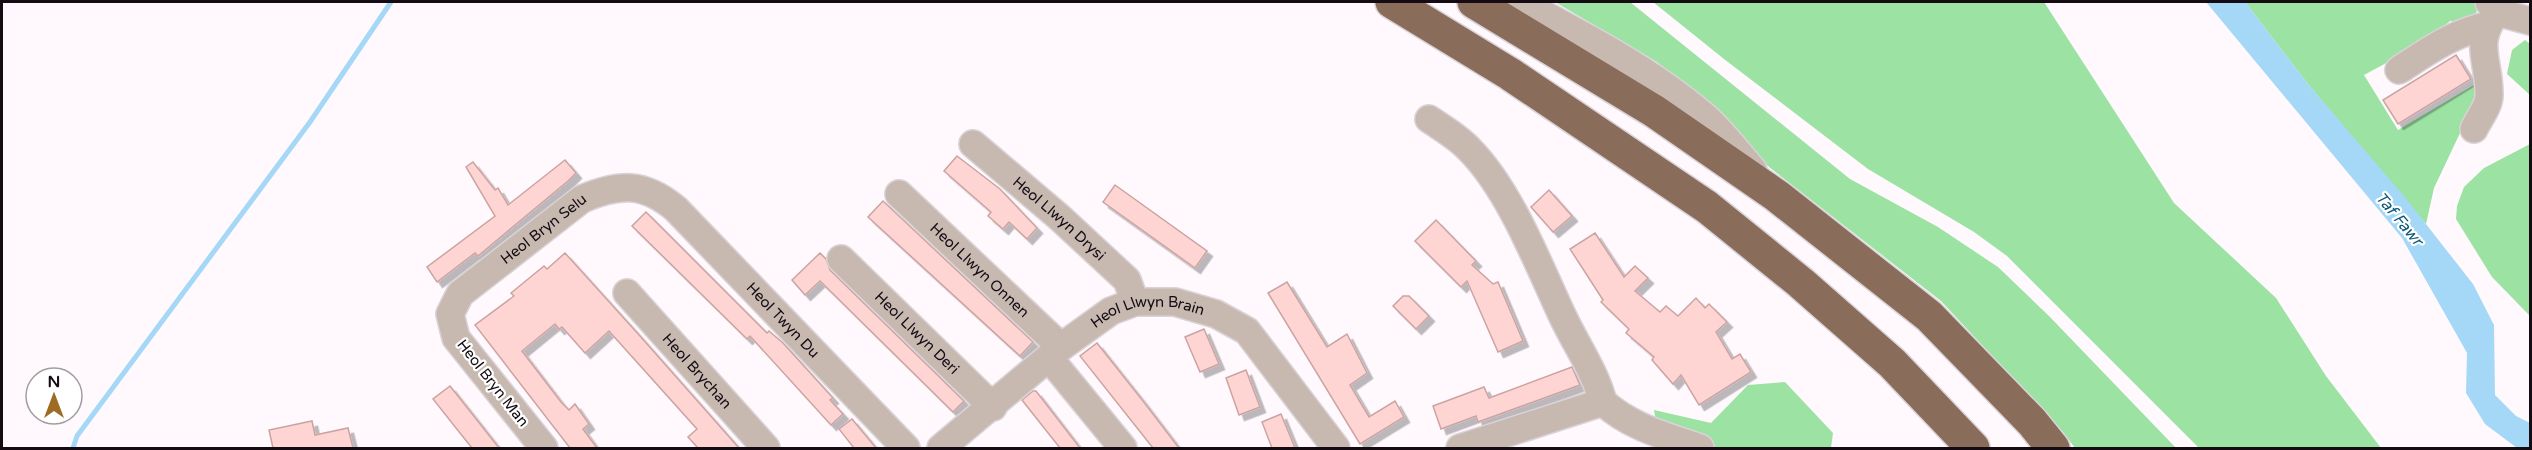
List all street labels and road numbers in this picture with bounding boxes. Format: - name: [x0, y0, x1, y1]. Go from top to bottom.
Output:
- street label: Heol Llwyn Drysi: [1009, 173, 1109, 264]
- street label: Heol Bryn Selu: [497, 190, 590, 268]
- street label: Heol Llwyn Onnen: [926, 219, 1033, 321]
- street label: Heol Twyn Du: [743, 279, 823, 362]
- street label: Heol Llwyn Deri: [871, 288, 963, 378]
- street label: Heol Llwyn Brain: [1087, 293, 1207, 332]
- street label: Heol Brychan: [659, 330, 736, 413]
- street label: Heol Bryn Man: [453, 336, 533, 430]

